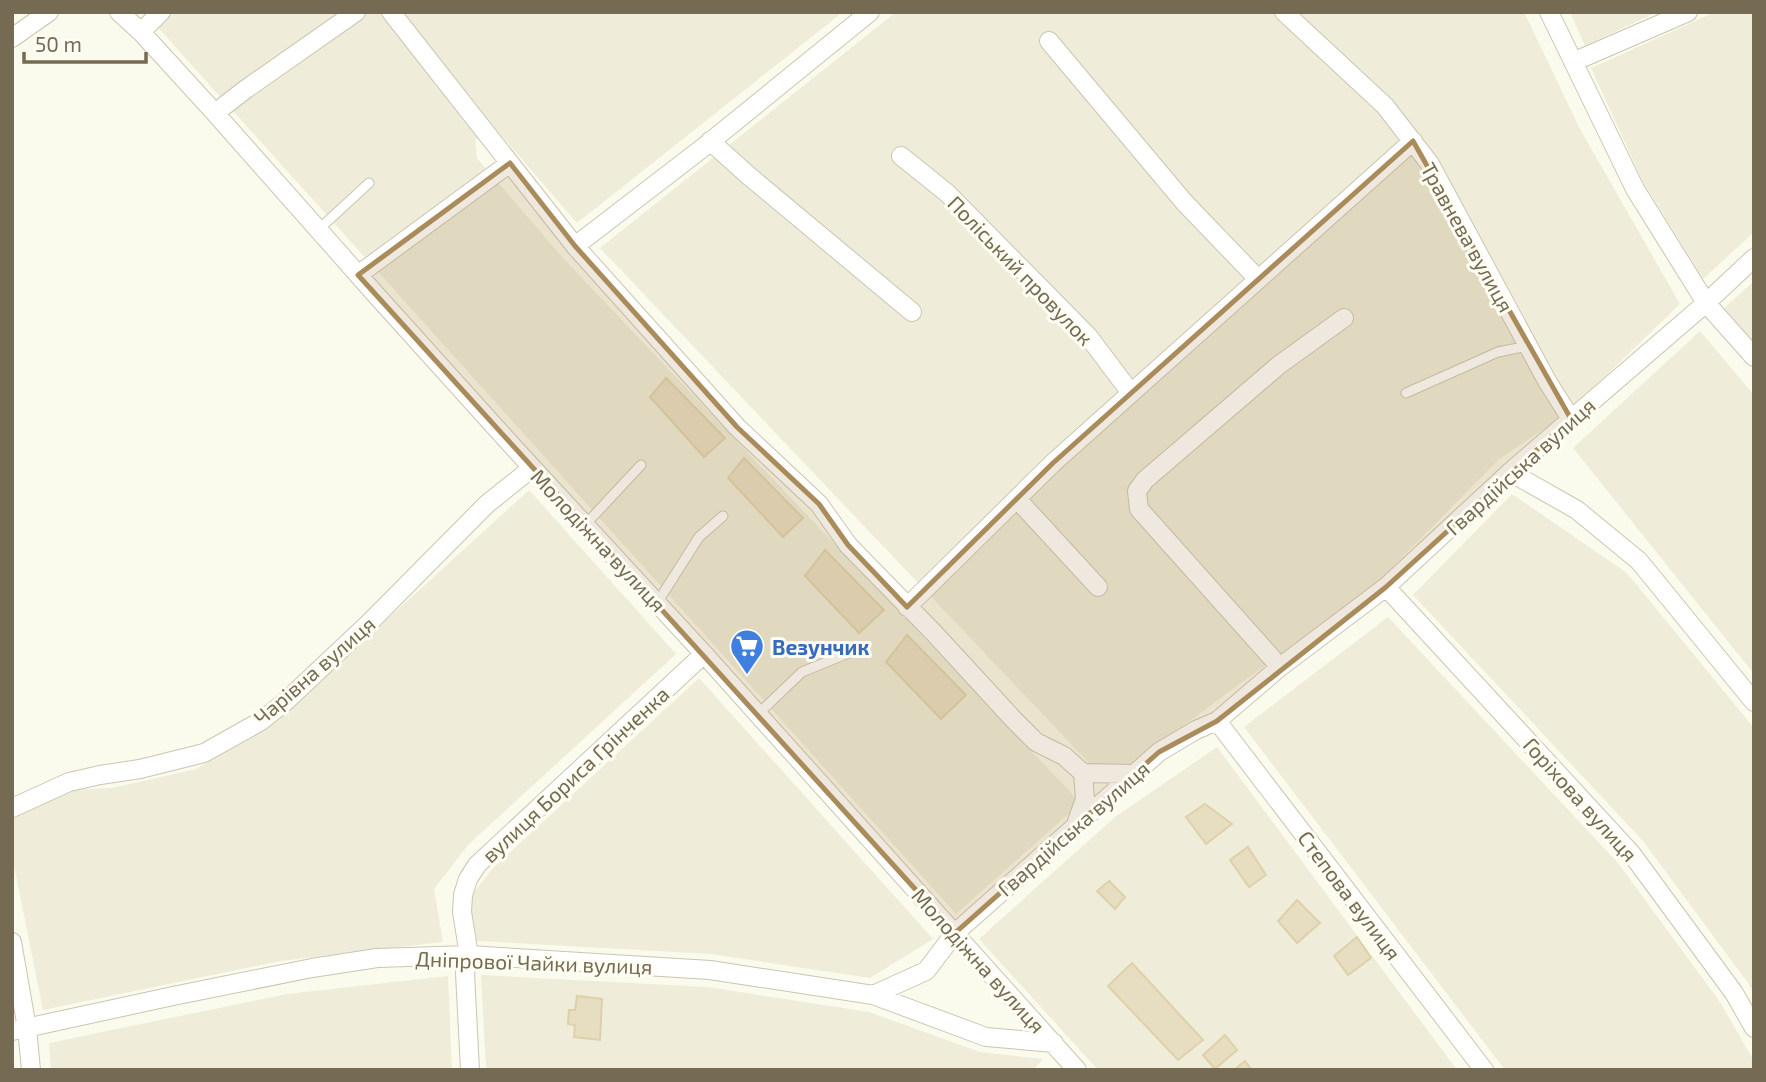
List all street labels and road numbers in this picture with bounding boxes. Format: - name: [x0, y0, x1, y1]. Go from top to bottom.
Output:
- street label: Травнева вулиця: [1416, 158, 1519, 317]
- street label: Поліський провулок: [943, 190, 1099, 351]
- street label: Гвардійська вулиця: [1440, 392, 1601, 541]
- street label: Молодіжна вулиця: [526, 463, 672, 617]
- street label: Чарівна вулиця: [248, 611, 380, 730]
- street label: вулиця Бориса Грінченка: [476, 681, 674, 868]
- street label: Горіхова вулиця: [1518, 732, 1643, 867]
- street label: Гвардійська вулиця: [992, 755, 1155, 901]
- street label: Степова вулиця: [1292, 825, 1407, 965]
- street label: Молодіжна вулиця: [907, 882, 1051, 1038]
- street label: Дніпрової Чайки вулиця: [415, 945, 653, 980]

